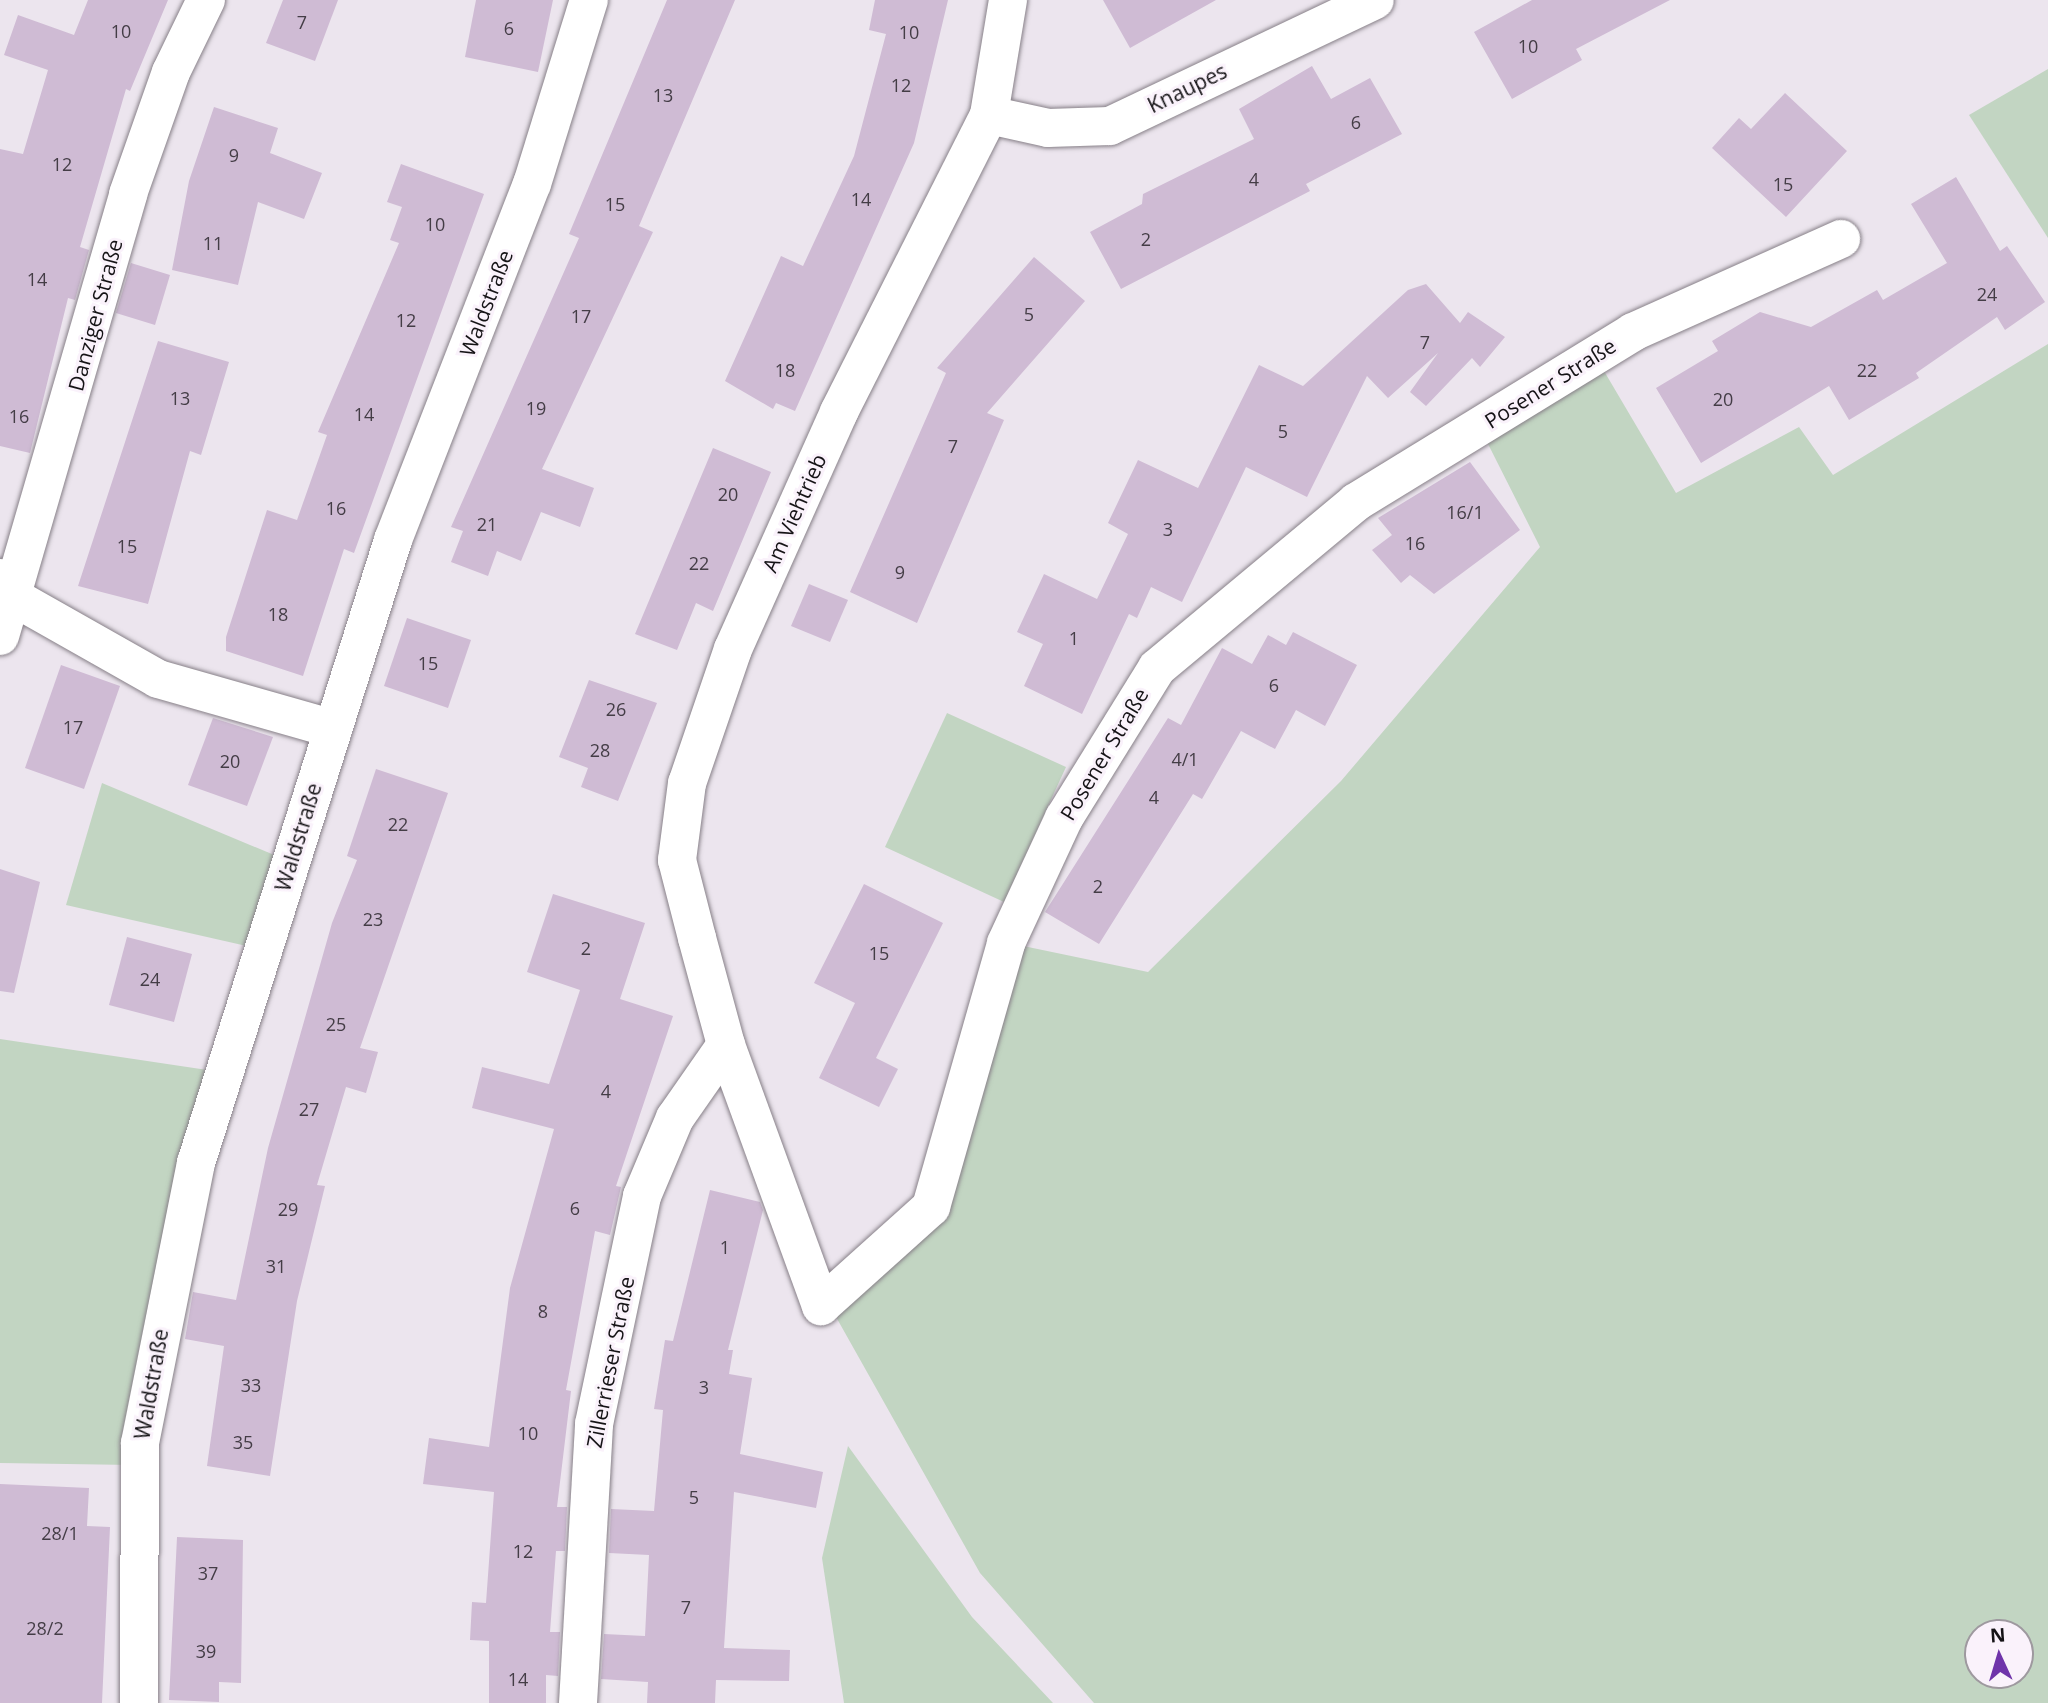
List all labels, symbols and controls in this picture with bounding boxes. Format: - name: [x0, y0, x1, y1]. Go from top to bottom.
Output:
- house number: 7: [297, 11, 307, 33]
- house number: 6: [504, 17, 514, 39]
- house number: 10: [111, 20, 131, 42]
- house number: 10: [899, 21, 919, 43]
- house number: 10: [1518, 35, 1538, 57]
- street label: Knaupes: [1143, 58, 1231, 118]
- house number: 12: [891, 74, 911, 96]
- house number: 13: [653, 84, 673, 106]
- house number: 6: [1351, 111, 1361, 133]
- house number: 9: [229, 144, 239, 166]
- house number: 12: [52, 153, 72, 175]
- house number: 4: [1249, 168, 1259, 190]
- house number: 15: [1773, 173, 1793, 195]
- house number: 14: [851, 188, 871, 210]
- house number: 15: [605, 193, 625, 215]
- house number: 10: [425, 213, 445, 235]
- house number: 2: [1141, 228, 1151, 250]
- house number: 11: [203, 232, 223, 254]
- street label: Danziger Straße: [63, 236, 127, 394]
- street label: Waldstraße: [454, 246, 518, 360]
- house number: 14: [27, 268, 47, 290]
- house number: 24: [1977, 283, 1997, 305]
- house number: 5: [1024, 303, 1034, 325]
- house number: 17: [571, 305, 591, 327]
- house number: 12: [396, 309, 416, 331]
- house number: 7: [1420, 331, 1430, 353]
- street label: Posener Straße: [1480, 333, 1620, 433]
- house number: 18: [775, 359, 795, 381]
- house number: 22: [1857, 359, 1877, 381]
- house number: 13: [170, 387, 190, 409]
- house number: 20: [1713, 388, 1733, 410]
- house number: 19: [526, 397, 546, 419]
- house number: 14: [354, 403, 374, 425]
- house number: 16: [9, 405, 29, 427]
- house number: 5: [1278, 420, 1288, 442]
- house number: 7: [948, 435, 958, 457]
- street label: Am Viehtrieb: [757, 450, 831, 576]
- house number: 20: [718, 483, 738, 505]
- house number: 16: [326, 497, 346, 519]
- house number: 16/1: [1446, 501, 1484, 523]
- house number: 21: [477, 513, 497, 535]
- house number: 3: [1163, 518, 1173, 540]
- house number: 16: [1405, 532, 1425, 554]
- house number: 15: [117, 535, 137, 557]
- house number: 22: [689, 552, 709, 574]
- house number: 9: [895, 561, 905, 583]
- house number: 18: [268, 603, 288, 625]
- house number: 1: [1069, 627, 1079, 649]
- house number: 15: [418, 652, 438, 674]
- house number: 6: [1269, 674, 1279, 696]
- street label: Posener Straße: [1055, 683, 1153, 825]
- house number: 26: [606, 698, 626, 720]
- house number: 17: [63, 716, 83, 738]
- house number: 28: [590, 739, 610, 761]
- house number: 4/1: [1171, 748, 1199, 770]
- house number: 20: [220, 750, 240, 772]
- street label: Waldstraße: [270, 780, 326, 894]
- house number: 4: [1149, 786, 1159, 808]
- house number: 22: [388, 813, 408, 835]
- house number: 2: [1093, 875, 1103, 897]
- house number: 23: [363, 908, 383, 930]
- house number: 2: [581, 937, 591, 959]
- house number: 15: [869, 942, 889, 964]
- house number: 24: [140, 968, 160, 990]
- house number: 25: [326, 1013, 346, 1035]
- house number: 4: [601, 1080, 611, 1102]
- house number: 27: [299, 1098, 319, 1120]
- house number: 6: [570, 1197, 580, 1219]
- house number: 29: [278, 1198, 298, 1220]
- house number: 1: [720, 1236, 730, 1258]
- house number: 31: [266, 1255, 286, 1277]
- street label: Zillerrieser Straße: [581, 1274, 639, 1450]
- house number: 8: [538, 1300, 548, 1322]
- street label: Waldstraße: [129, 1327, 173, 1441]
- house number: 33: [241, 1374, 261, 1396]
- house number: 3: [699, 1376, 709, 1398]
- house number: 10: [518, 1422, 538, 1444]
- house number: 35: [233, 1431, 253, 1453]
- house number: 5: [689, 1486, 699, 1508]
- house number: 28/1: [41, 1522, 79, 1544]
- house number: 12: [513, 1540, 533, 1562]
- house number: 37: [198, 1562, 218, 1584]
- house number: 7: [681, 1596, 691, 1618]
- house number: 28/2: [26, 1617, 64, 1639]
- north arrow: [1964, 1619, 2034, 1689]
- text: N: [1989, 1622, 2006, 1649]
- house number: 39: [196, 1640, 216, 1662]
- house number: 14: [508, 1668, 528, 1690]

